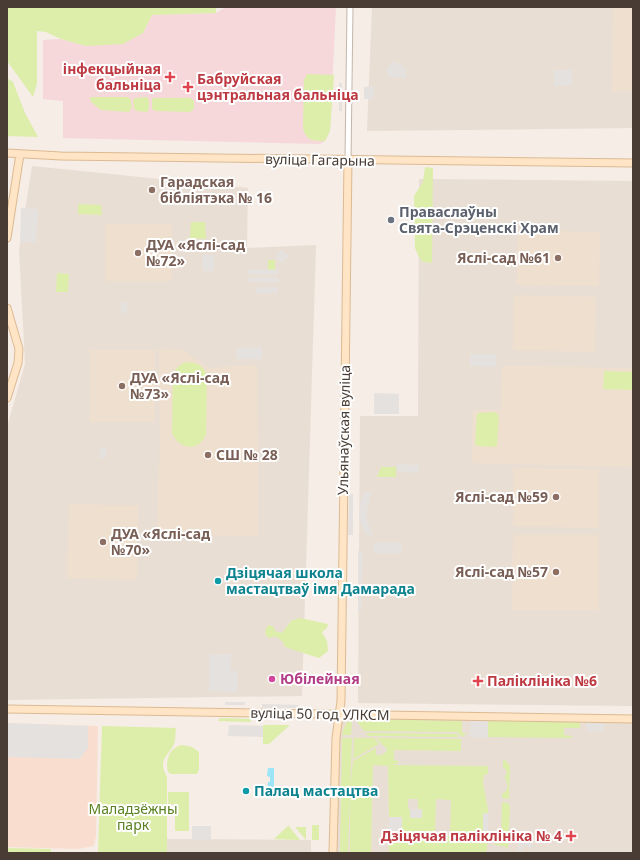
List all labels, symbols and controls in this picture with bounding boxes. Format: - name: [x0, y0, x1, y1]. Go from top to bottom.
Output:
- place label: інфекцыйная бальніца: [63, 59, 161, 94]
- place label: Бабруйская цэнтральная бальніца: [197, 69, 359, 104]
- marker: інфекцыйная бальніца: [164, 71, 176, 83]
- marker: Бабруйская цэнтральная бальніца: [182, 81, 194, 93]
- street label: вуліца Гагарына: [265, 149, 375, 170]
- place label: Гарадская бібліятэка № 16: [160, 172, 272, 207]
- marker: Гарадская бібліятэка № 16: [147, 185, 157, 195]
- place label: Праваслаўны Свята-Срэценскі Храм: [399, 202, 559, 237]
- marker: Праваслаўны Свята-Срэценскі Храм: [386, 215, 396, 225]
- place label: ДУА «Яслі-сад №72»: [146, 235, 245, 270]
- marker: ДУА «Яслі-сад №72»: [133, 248, 143, 258]
- place label: Яслі-сад №61: [457, 248, 550, 267]
- marker: Яслі-сад №61: [553, 253, 563, 263]
- street label: Ульянаўская вуліца: [333, 365, 354, 495]
- place label: ДУА «Яслі-сад №73»: [130, 368, 229, 403]
- marker: ДУА «Яслі-сад №73»: [117, 381, 127, 391]
- place label: СШ № 28: [216, 445, 278, 464]
- marker: СШ № 28: [203, 450, 213, 460]
- place label: Яслі-сад №59: [455, 487, 548, 506]
- marker: Яслі-сад №59: [551, 492, 561, 502]
- place label: ДУА «Яслі-сад №70»: [111, 524, 210, 559]
- marker: ДУА «Яслі-сад №70»: [98, 537, 108, 547]
- place label: Яслі-сад №57: [455, 562, 548, 581]
- place label: Дзіцячая школа мастацтваў імя Дамарада: [226, 563, 415, 598]
- marker: Яслі-сад №57: [551, 567, 561, 577]
- marker: Дзіцячая школа мастацтваў імя Дамарада: [213, 576, 223, 586]
- place label: Юбілейная: [280, 669, 360, 688]
- place label: Паліклініка №6: [487, 671, 597, 690]
- marker: Юбілейная: [267, 674, 277, 684]
- marker: Паліклініка №6: [472, 675, 484, 687]
- street label: вуліца 50 год УЛКСМ: [250, 703, 390, 724]
- place label: Палац мастацтва: [254, 781, 378, 800]
- marker: Палац мастацтва: [241, 786, 251, 796]
- park label: Маладзёжны парк: [88, 799, 178, 834]
- place label: Дзіцячая паліклініка № 4: [381, 826, 562, 845]
- marker: Дзіцячая паліклініка № 4: [565, 830, 577, 842]

